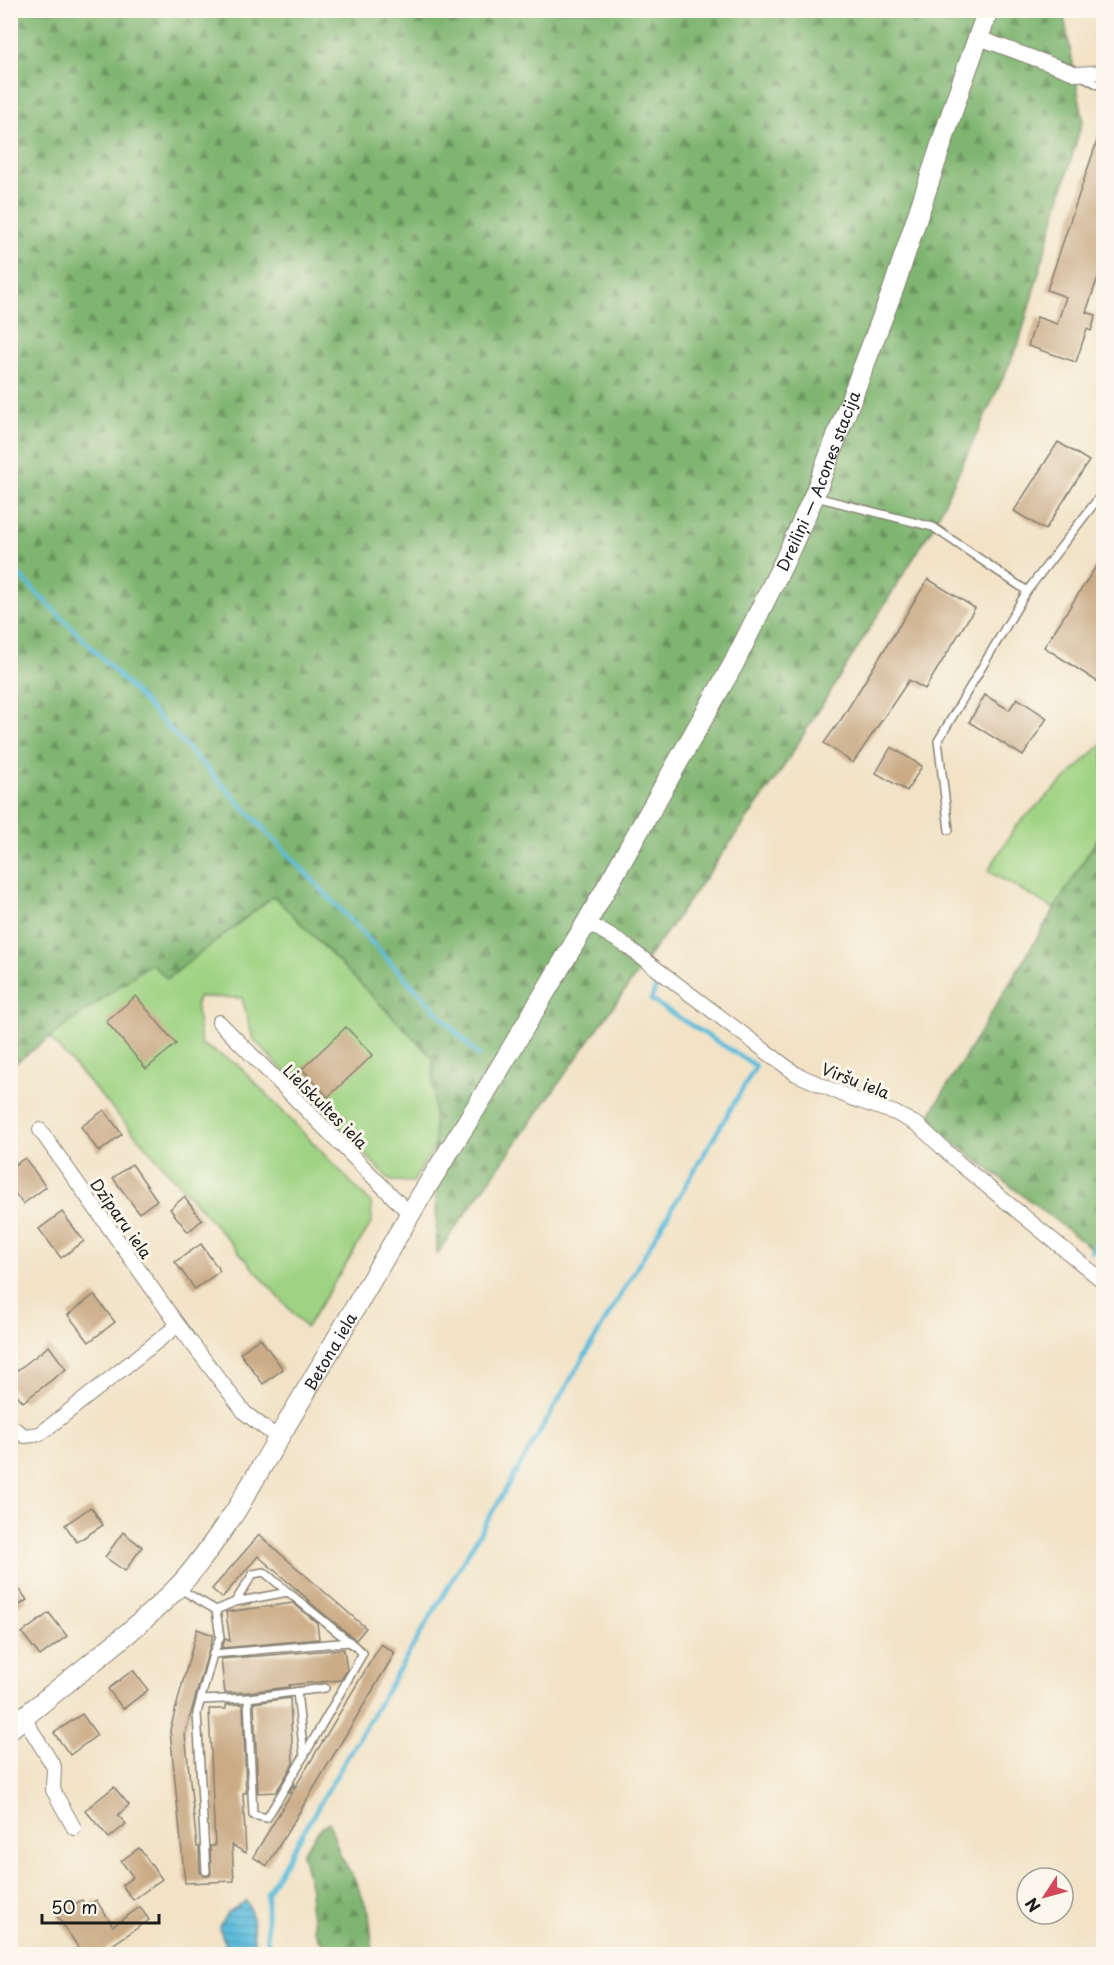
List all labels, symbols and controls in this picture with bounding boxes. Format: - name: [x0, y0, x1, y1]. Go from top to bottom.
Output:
- street label: Dreiliņi — Acones stacija: [770, 387, 865, 575]
- street label: Viršu iela: [819, 1056, 894, 1104]
- street label: Lielskultes iela: [278, 1058, 374, 1154]
- street label: Dzīparu iela: [85, 1173, 159, 1263]
- street label: Betona iela: [297, 1308, 362, 1395]
- north arrow: [1015, 1866, 1075, 1926]
- scale bar: [42, 1887, 159, 1925]
- text: 50 m: [51, 1893, 98, 1920]
- text: N: [1019, 1893, 1045, 1918]

